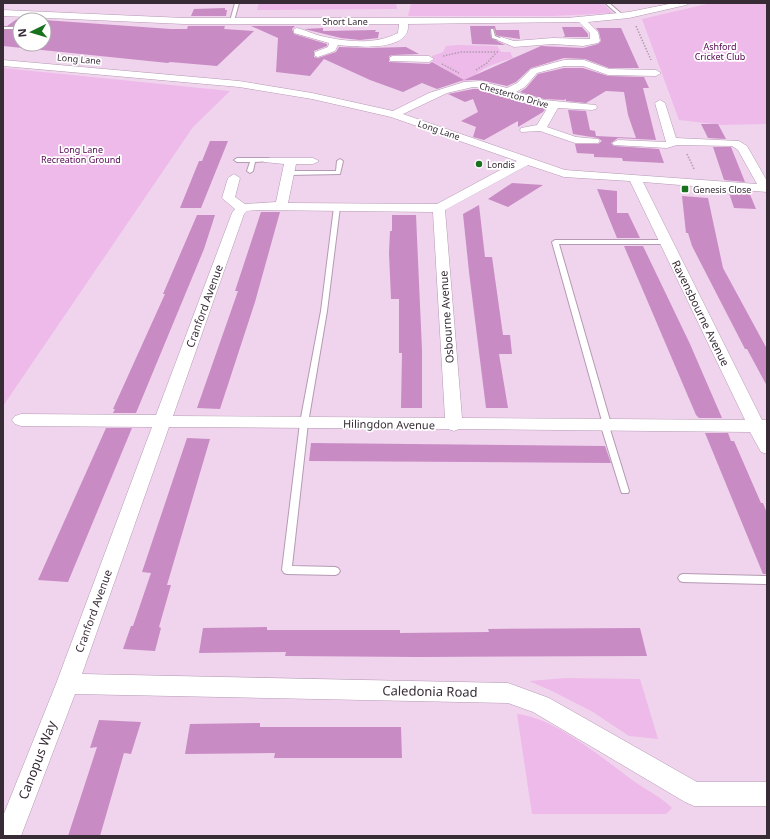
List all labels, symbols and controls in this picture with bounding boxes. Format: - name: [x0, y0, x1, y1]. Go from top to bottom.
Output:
- north arrow: [12, 12, 52, 52]
- street label: Short Lane: [322, 15, 368, 28]
- text: N: [14, 28, 29, 38]
- park label: Ashford Cricket Club: [695, 40, 746, 63]
- street label: Long Lane: [57, 51, 101, 67]
- street label: Chesterton Drive: [478, 79, 550, 111]
- street label: Long Lane: [416, 117, 462, 143]
- park label: Long Lane Recreation Ground: [41, 143, 121, 166]
- place label: Londis: [487, 158, 515, 171]
- marker: Londis: [474, 159, 484, 169]
- place label: Genesis Close: [693, 183, 751, 196]
- marker: Genesis Close: [680, 184, 690, 194]
- street label: Ravensbourne Avenue: [669, 258, 733, 368]
- street label: Cranford Avenue: [182, 262, 226, 350]
- street label: Osbourne Avenue: [435, 270, 457, 364]
- street label: Hilingdon Avenue: [343, 416, 435, 432]
- street label: Cranford Avenue: [71, 567, 115, 655]
- street label: Caledonia Road: [382, 681, 478, 701]
- street label: Canopus Way: [14, 718, 60, 802]

